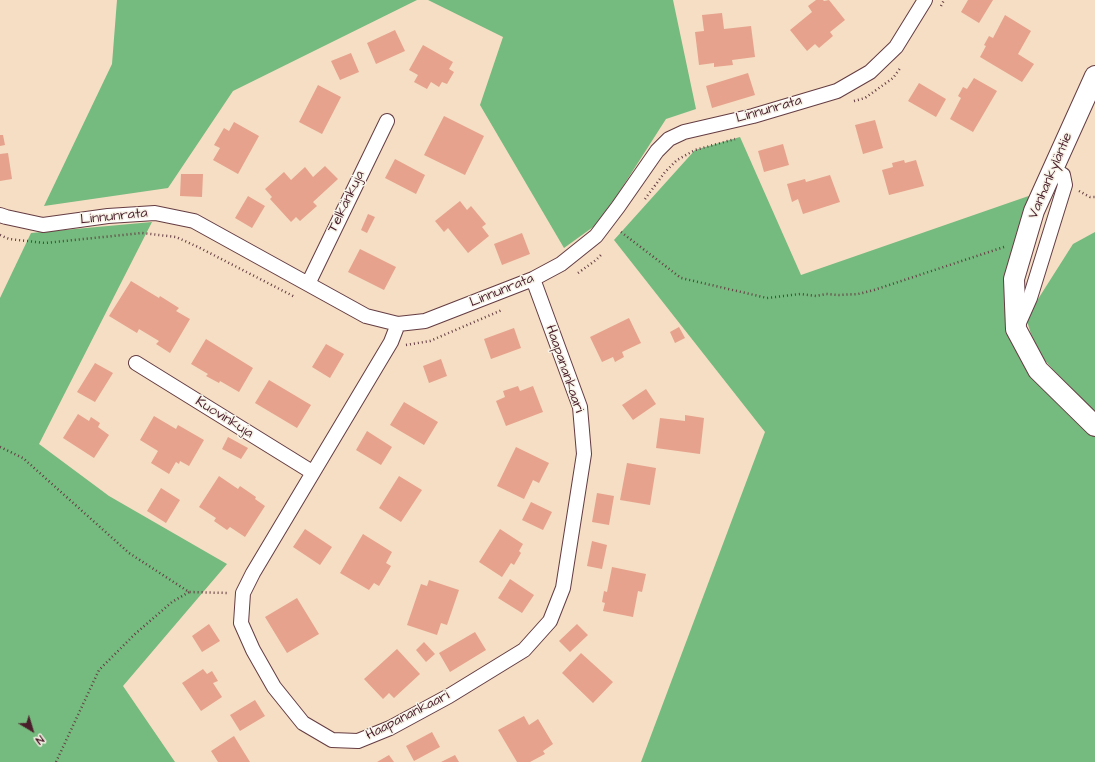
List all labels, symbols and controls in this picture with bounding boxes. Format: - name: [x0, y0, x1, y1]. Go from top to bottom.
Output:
- street label: Linnunrata: [734, 93, 804, 127]
- street label: Vanhankyläntie: [1025, 130, 1077, 222]
- street label: Telkänkuja: [325, 168, 369, 236]
- street label: Linnunrata: [80, 205, 148, 229]
- street label: Linnunrata: [468, 271, 536, 311]
- street label: Haapanankaari: [541, 323, 587, 415]
- street label: Kuovinkuja: [192, 394, 256, 442]
- street label: Haapanankaari: [363, 688, 453, 744]
- north arrow: [12, 710, 52, 750]
- text: N: [32, 732, 47, 748]

